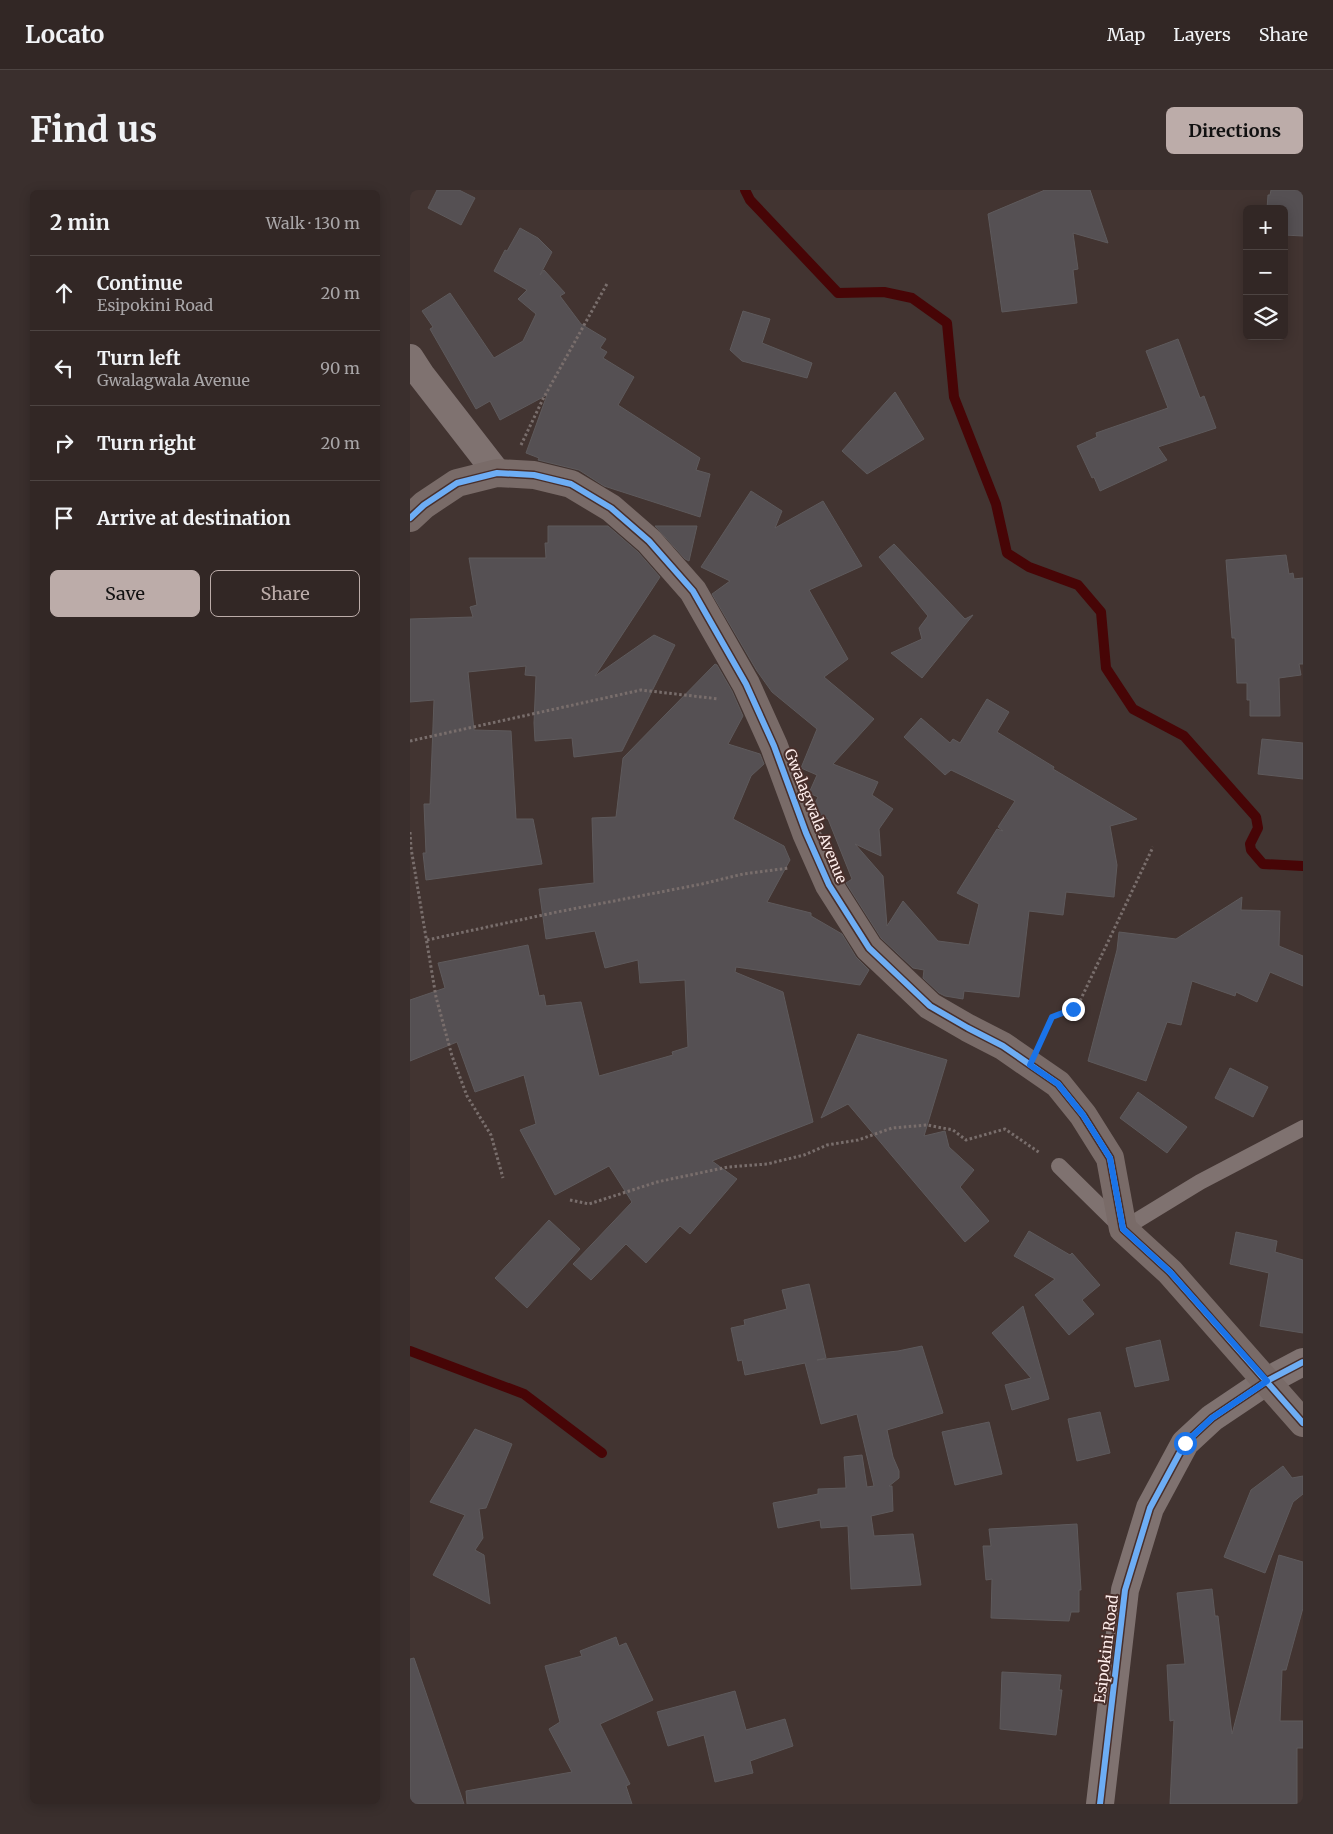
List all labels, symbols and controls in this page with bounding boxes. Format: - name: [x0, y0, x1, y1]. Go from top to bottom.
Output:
- text: Locato: [25, 19, 104, 50]
- text: Map: [1107, 23, 1145, 46]
- text: Layers: [1173, 23, 1231, 46]
- text: Share: [1259, 23, 1308, 46]
- button: Directions: [1166, 107, 1303, 154]
- text: Find us: [30, 108, 157, 152]
- map controls: [1243, 205, 1288, 340]
- button: +: [1243, 205, 1288, 250]
- text: 2 min: [50, 209, 110, 236]
- text: Walk · 130 m: [266, 213, 360, 233]
- button: −: [1243, 250, 1288, 295]
- text: Continue: [97, 271, 183, 295]
- icon: ahead: [50, 279, 78, 307]
- text: 20 m: [321, 283, 360, 303]
- text: Esipokini Road: [97, 295, 213, 315]
- button: layers: [1243, 295, 1288, 340]
- text: Turn left: [97, 346, 181, 370]
- icon: left: [50, 354, 78, 382]
- text: 90 m: [320, 358, 360, 378]
- text: Gwalagwala Avenue: [97, 370, 250, 390]
- icon: right: [50, 429, 78, 457]
- text: Turn right: [97, 431, 196, 455]
- text: 20 m: [321, 433, 360, 453]
- icon: arrive: [50, 504, 78, 532]
- text: Arrive at destination: [97, 506, 291, 530]
- button: Save: [50, 570, 200, 617]
- button: Share: [210, 570, 360, 617]
- street label: Gwalagwala Avenue: [780, 746, 852, 886]
- route end: [1062, 998, 1085, 1021]
- route start: [1174, 1432, 1197, 1455]
- street label: Esipokini Road: [1090, 1594, 1122, 1704]

